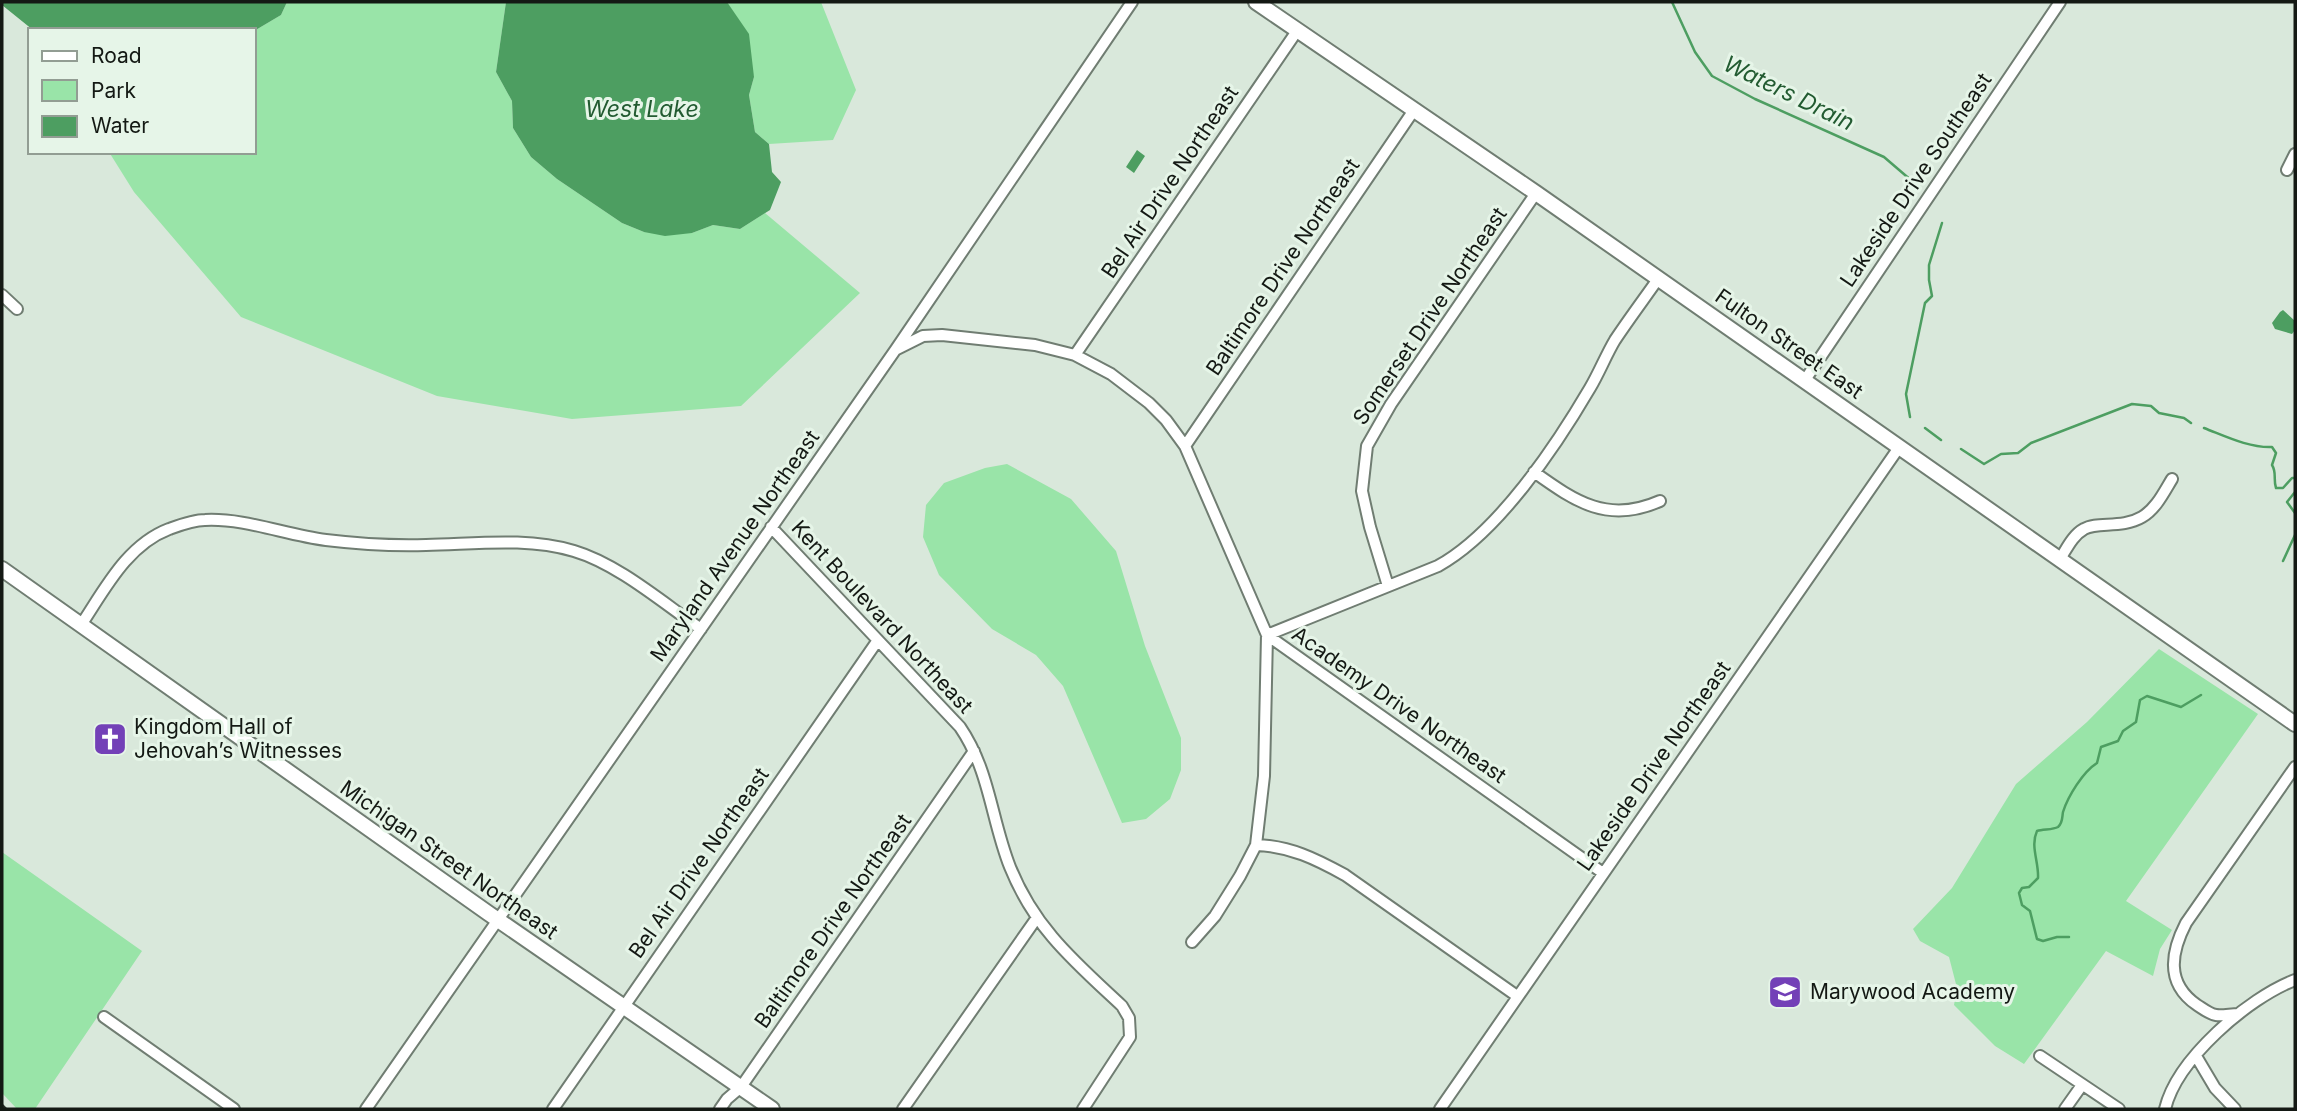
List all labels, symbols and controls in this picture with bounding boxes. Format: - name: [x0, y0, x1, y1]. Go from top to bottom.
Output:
- legend: [28, 28, 256, 154]
- text: Road: [91, 43, 142, 68]
- water label: Waters Drain: [1719, 49, 1859, 137]
- street label: Lakeside Drive Southeast: [1835, 68, 1997, 291]
- text: Park: [91, 78, 136, 103]
- street label: Bel Air Drive Northeast: [1096, 81, 1243, 283]
- water label: West Lake: [585, 95, 699, 123]
- text: Water: [91, 113, 149, 138]
- street label: Baltimore Drive Northeast: [1201, 154, 1365, 380]
- street label: Somerset Drive Northeast: [1347, 202, 1512, 429]
- street label: Fulton Street East: [1711, 283, 1868, 404]
- street label: Maryland Avenue Northeast: [645, 425, 824, 666]
- street label: Kent Boulevard Northeast: [786, 515, 978, 718]
- street label: Academy Drive Northeast: [1287, 621, 1511, 788]
- street label: Lakeside Drive Northeast: [1572, 656, 1736, 875]
- place label: Kingdom Hall of Jehovah’s Witnesses: [134, 714, 342, 763]
- church icon: Kingdom Hall of Jehovah’s Witnesses: [91, 720, 129, 758]
- street label: Bel Air Drive Northeast: [623, 763, 774, 963]
- street label: Michigan Street Northeast: [336, 775, 563, 944]
- street label: Baltimore Drive Northeast: [749, 809, 916, 1033]
- school or university icon: Marywood Academy: [1766, 973, 1804, 1011]
- place label: Marywood Academy: [1810, 979, 2015, 1004]

